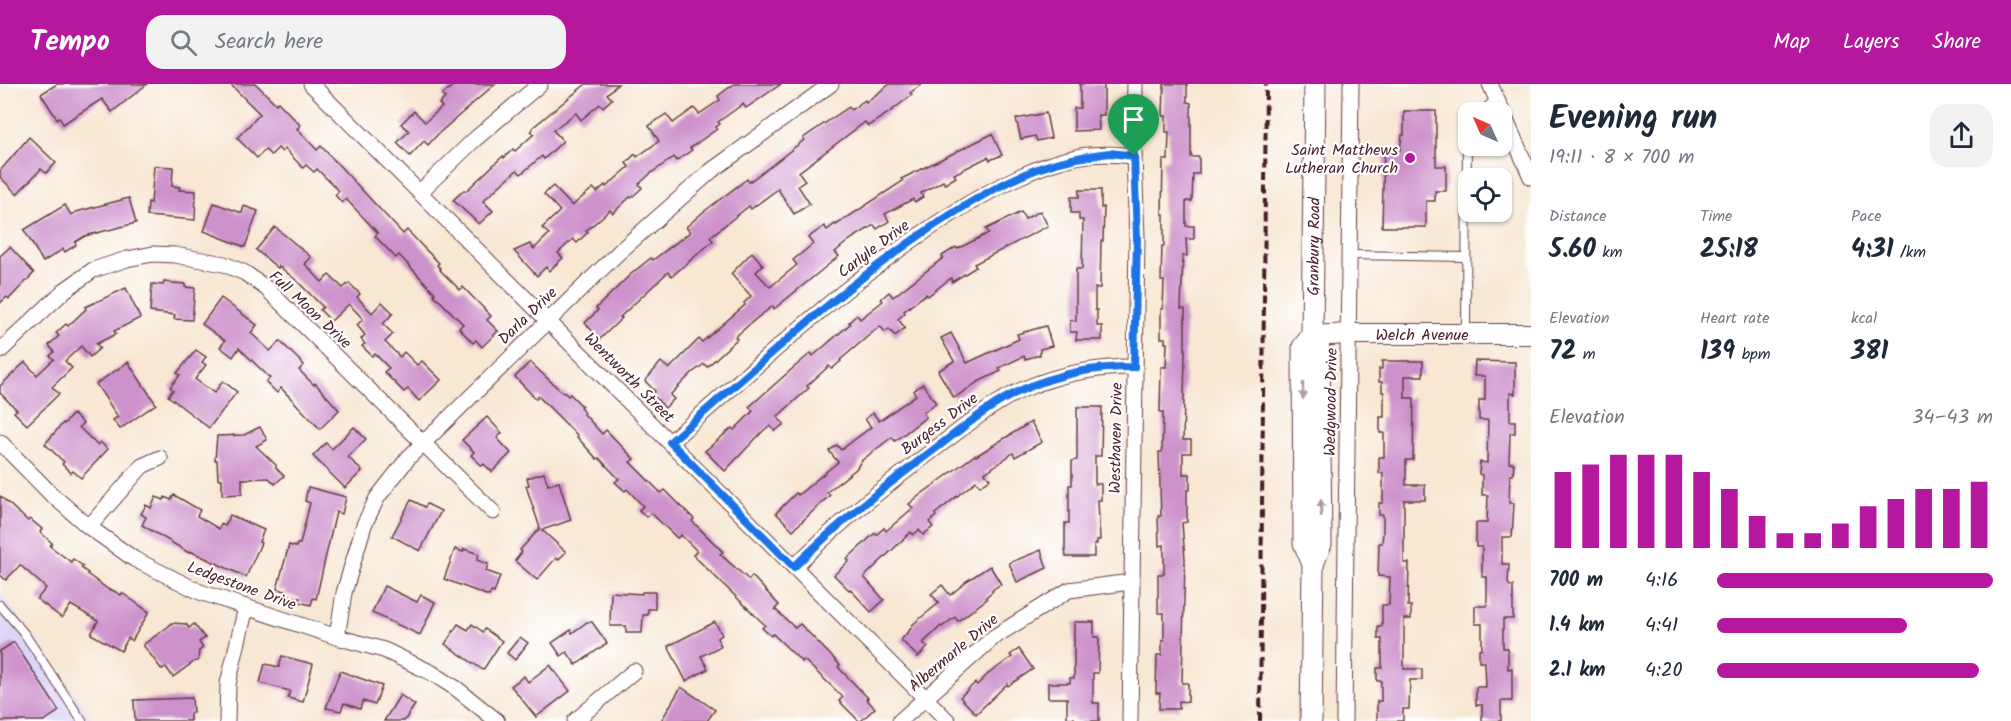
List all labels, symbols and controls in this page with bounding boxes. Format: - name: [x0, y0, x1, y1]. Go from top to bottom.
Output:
- search box: [146, 15, 566, 69]
- text: Tempo: [30, 20, 110, 65]
- text: Search here: [215, 25, 323, 60]
- icon: search: [167, 26, 200, 59]
- text: Map: [1773, 26, 1810, 59]
- text: Layers: [1843, 26, 1899, 59]
- text: Share: [1932, 26, 1981, 59]
- text: Evening run: [1549, 93, 1717, 146]
- pin: [1108, 94, 1159, 156]
- north arrow: [1458, 102, 1512, 156]
- map controls: [1458, 102, 1512, 222]
- icon: arrive: [1117, 103, 1150, 136]
- button: share: [1930, 104, 1993, 167]
- place label: Saint Matthews Lutheran Church: [1285, 138, 1398, 181]
- text: 19:11 · 8 × 700 m: [1549, 142, 1694, 174]
- marker: Saint Matthews Lutheran Church: [1403, 151, 1417, 165]
- button: locate: [1458, 168, 1512, 222]
- street label: Granbury Road: [1301, 196, 1328, 296]
- text: Distance: [1549, 204, 1607, 229]
- text: Time: [1700, 204, 1732, 229]
- text: Pace: [1851, 204, 1882, 229]
- street label: Carlyle Drive: [833, 214, 915, 285]
- text: 5.60: [1549, 229, 1596, 271]
- text: 25:18: [1700, 229, 1758, 271]
- text: 4:31: [1851, 229, 1894, 271]
- text: km: [1596, 240, 1622, 265]
- text: /km: [1894, 240, 1926, 265]
- street label: Full Moon Drive: [263, 265, 357, 355]
- street label: Darla Drive: [493, 281, 563, 351]
- text: Elevation: [1549, 306, 1610, 331]
- text: Heart rate: [1700, 306, 1770, 331]
- text: kcal: [1851, 306, 1877, 331]
- street label: Welch Avenue: [1375, 323, 1468, 348]
- street label: Wentworth Street: [578, 327, 681, 430]
- text: 72: [1549, 331, 1576, 373]
- text: 139: [1700, 331, 1735, 373]
- text: 381: [1851, 331, 1888, 373]
- text: m: [1576, 342, 1596, 367]
- text: bpm: [1735, 342, 1770, 367]
- street label: Wedgwood Drive: [1318, 348, 1345, 456]
- street label: Westhaven Drive: [1103, 382, 1130, 494]
- one-way arrow: [1298, 382, 1308, 401]
- street label: Burgess Drive: [896, 387, 984, 462]
- text: Elevation: [1549, 402, 1625, 434]
- text: 34–43 m: [1912, 402, 1993, 434]
- one-way arrow: [1316, 498, 1326, 517]
- street label: Ledgestone Drive: [183, 555, 300, 618]
- text: 700 m: [1549, 565, 1603, 597]
- text: 4:16: [1645, 565, 1678, 597]
- street label: Albermarle Drive: [903, 608, 1005, 698]
- text: 1.4 km: [1549, 610, 1605, 642]
- text: 4:41: [1645, 610, 1678, 642]
- text: 2.1 km: [1549, 655, 1605, 687]
- text: 4:20: [1645, 655, 1683, 687]

